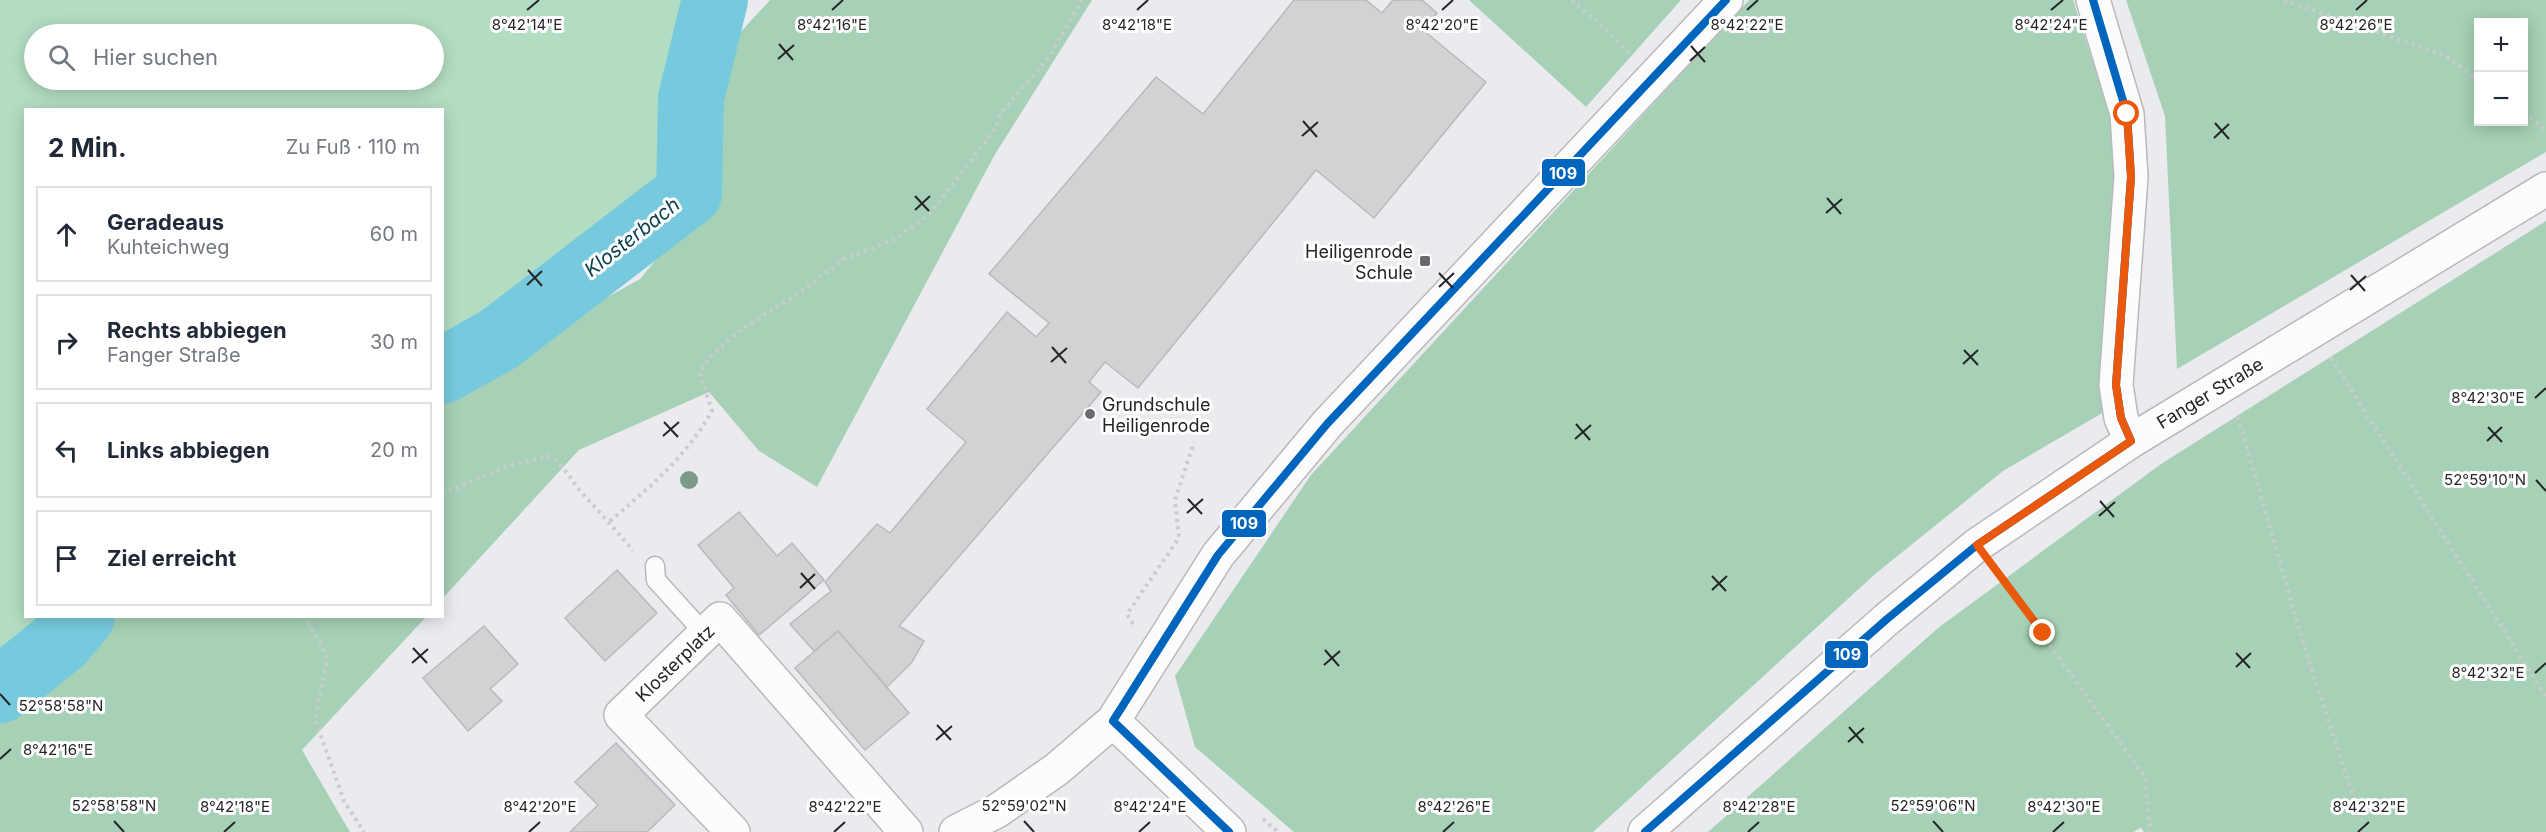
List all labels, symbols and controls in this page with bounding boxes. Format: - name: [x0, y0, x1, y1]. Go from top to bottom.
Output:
- text: 8°42'14"E: [492, 15, 562, 34]
- text: 8°42'16"E: [797, 15, 867, 34]
- text: 8°42'18"E: [1102, 15, 1172, 34]
- text: 8°42'20"E: [1405, 15, 1479, 34]
- text: 8°42'22"E: [1711, 15, 1783, 34]
- text: 8°42'24"E: [2014, 15, 2088, 34]
- text: 8°42'26"E: [2319, 15, 2393, 34]
- map controls: [2474, 18, 2528, 126]
- button: +: [2474, 18, 2528, 72]
- search box: [24, 24, 444, 90]
- icon: search: [45, 41, 78, 74]
- text: Hier suchen: [93, 44, 218, 70]
- button: −: [2474, 72, 2528, 126]
- route start: [2113, 100, 2139, 126]
- text: 2 Min.: [48, 132, 127, 163]
- text: Zu Fuß · 110 m: [286, 135, 420, 159]
- line badge: 109: [1541, 158, 1586, 187]
- text: 109: [1549, 163, 1577, 183]
- water label: Klosterbach: [580, 192, 684, 282]
- text: Geradeaus: [107, 209, 224, 235]
- icon: ahead: [50, 218, 83, 251]
- text: 60 m: [370, 222, 418, 246]
- text: Kuhteichweg: [107, 235, 229, 259]
- place label: Heiligenrode Schule: [1305, 241, 1413, 283]
- marker: Heiligenrode Schule: [1418, 254, 1432, 268]
- text: Rechts abbiegen: [107, 317, 287, 343]
- icon: right: [50, 326, 83, 359]
- text: 30 m: [370, 330, 418, 354]
- text: Fanger Straße: [107, 343, 241, 367]
- street label: Fanger Straße: [2153, 353, 2267, 433]
- text: 8°42'30"E: [2451, 388, 2525, 407]
- place label: Grundschule Heiligenrode: [1102, 394, 1210, 436]
- marker: Grundschule Heiligenrode: [1083, 407, 1097, 421]
- icon: left: [50, 434, 83, 467]
- text: Links abbiegen: [107, 437, 270, 463]
- text: 20 m: [370, 438, 418, 462]
- text: 52°59'10"N: [2444, 470, 2526, 489]
- line badge: 109: [1221, 509, 1267, 538]
- text: 109: [1230, 513, 1258, 533]
- icon: arrive: [50, 542, 83, 575]
- text: Ziel erreicht: [107, 545, 236, 571]
- route end: [2029, 619, 2055, 645]
- street label: Klosterplatz: [631, 620, 719, 706]
- line badge: 109: [1824, 640, 1869, 669]
- text: 109: [1833, 644, 1861, 664]
- text: 8°42'32"E: [2452, 663, 2524, 682]
- text: 52°58'58"N: [19, 696, 103, 715]
- text: 8°42'16"E: [23, 740, 93, 759]
- text: 52°58'58"N: [72, 796, 156, 815]
- text: 52°59'02"N: [982, 796, 1066, 815]
- text: 52°59'06"N: [1890, 796, 1976, 815]
- text: 8°42'18"E: [200, 797, 270, 816]
- text: 8°42'20"E: [503, 797, 577, 816]
- text: 8°42'22"E: [809, 797, 881, 816]
- text: 8°42'24"E: [1113, 797, 1187, 816]
- text: 8°42'26"E: [1417, 797, 1491, 816]
- text: 8°42'28"E: [1723, 797, 1795, 816]
- text: 8°42'30"E: [2027, 797, 2101, 816]
- text: 8°42'32"E: [2333, 797, 2405, 816]

